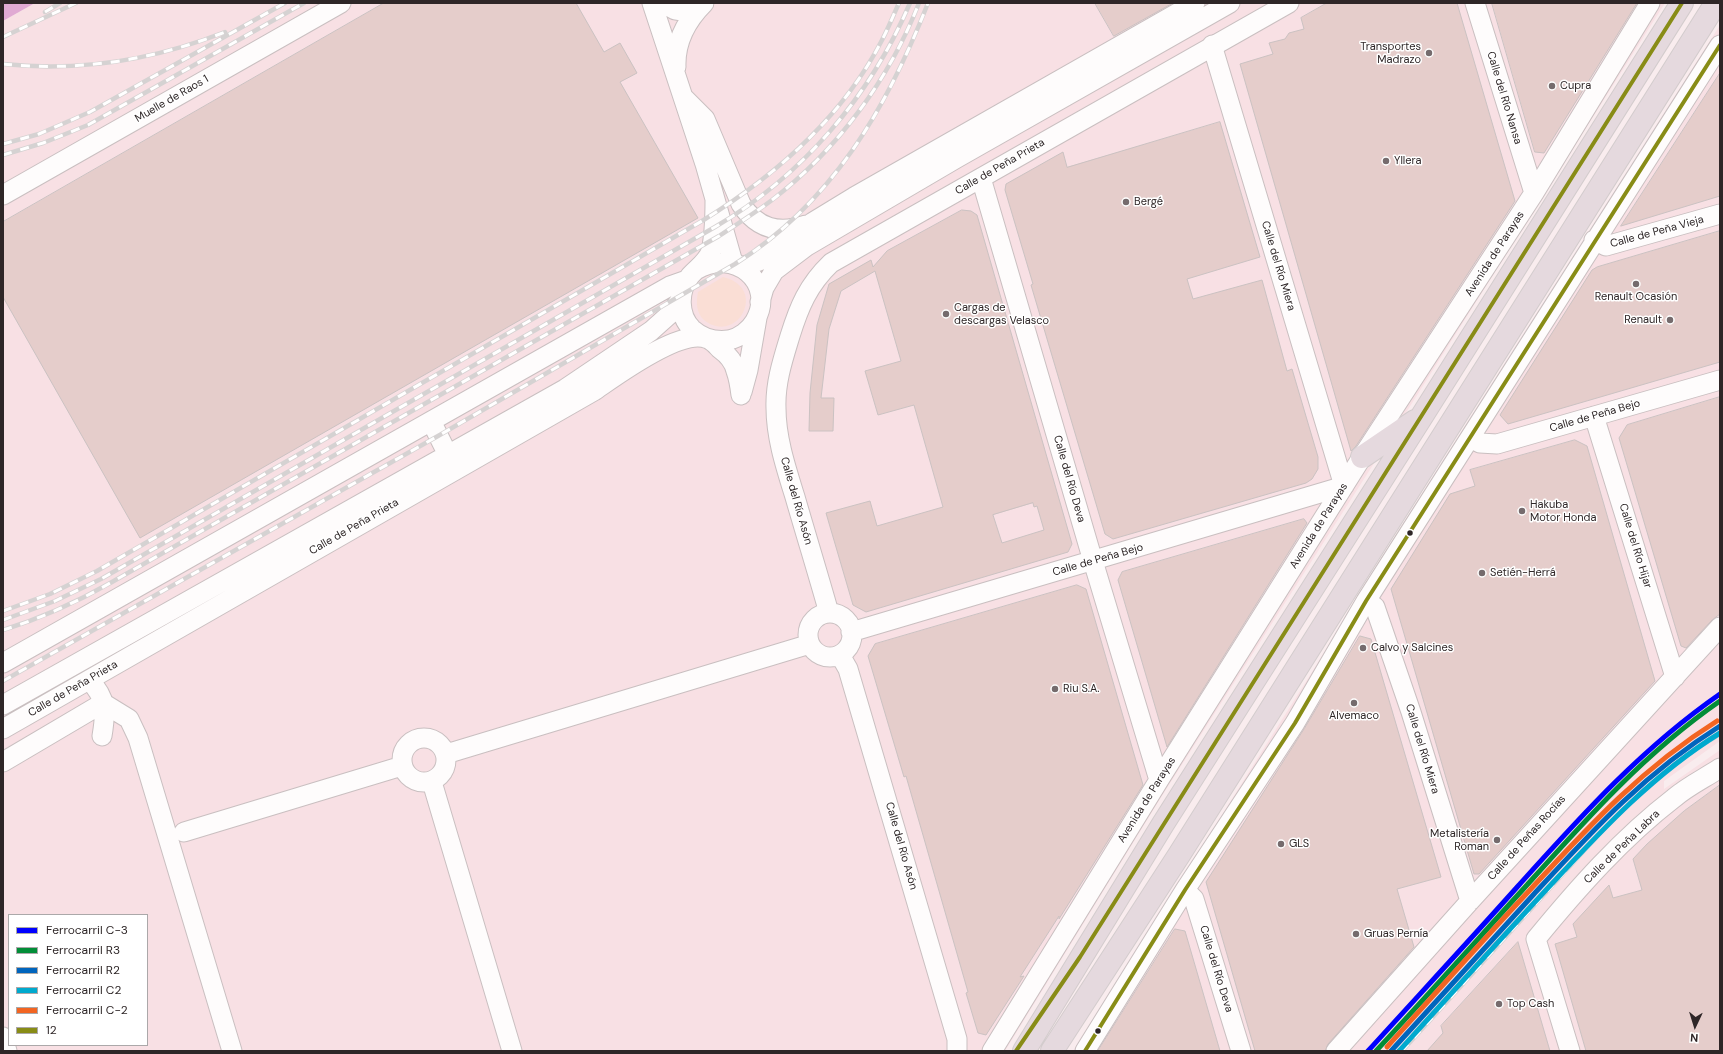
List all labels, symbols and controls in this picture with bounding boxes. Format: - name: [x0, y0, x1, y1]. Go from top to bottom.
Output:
- place label: Transportes Madrazo: [1360, 40, 1421, 66]
- marker: Transportes Madrazo: [1424, 48, 1434, 58]
- street label: Calle del Río Nansa: [1484, 50, 1524, 146]
- street label: Muelle de Raos 1: [133, 73, 211, 125]
- place label: Cupra: [1560, 79, 1591, 93]
- marker: Cupra: [1547, 81, 1557, 91]
- street label: Calle de Peña Prieta: [953, 136, 1047, 198]
- place label: Yllera: [1394, 154, 1422, 168]
- marker: Yllera: [1381, 156, 1391, 166]
- place label: Bergé: [1134, 195, 1163, 209]
- marker: Bergé: [1121, 197, 1131, 207]
- street label: Avenida de Parayas: [1463, 209, 1527, 299]
- street label: Calle de Peña Vieja: [1609, 213, 1705, 251]
- street label: Calle del Río Miera: [1258, 220, 1298, 312]
- marker: Renault Ocasión: [1631, 279, 1641, 289]
- place label: Renault Ocasión: [1595, 290, 1677, 304]
- place label: Cargas de descargas Velasco: [954, 301, 1049, 327]
- marker: Cargas de descargas Velasco: [941, 309, 951, 319]
- place label: Renault: [1624, 313, 1662, 327]
- marker: Renault: [1665, 315, 1675, 325]
- street label: Calle de Peña Bejo: [1548, 397, 1642, 435]
- street label: Calle del Río Deva: [1050, 434, 1088, 524]
- street label: Calle del Río Asón: [777, 456, 815, 546]
- street label: Avenida de Parayas: [1287, 481, 1351, 571]
- street label: Calle de Peña Prieta: [307, 496, 401, 558]
- place label: Hakuba Motor Honda: [1530, 498, 1596, 524]
- street label: Calle del Río Hijar: [1616, 502, 1654, 590]
- marker: Hakuba Motor Honda: [1517, 506, 1527, 516]
- unlabelled marker: [1405, 528, 1415, 538]
- street label: Calle de Peña Bejo: [1051, 541, 1145, 579]
- place label: Setién-Herrá: [1490, 566, 1556, 580]
- marker: Setién-Herrá: [1477, 568, 1487, 578]
- place label: Calvo y Salcines: [1371, 641, 1453, 655]
- marker: Calvo y Salcines: [1358, 643, 1368, 653]
- street label: Calle de Peña Prieta: [26, 658, 120, 720]
- place label: Riu S.A.: [1063, 682, 1099, 696]
- marker: Riu S.A.: [1050, 684, 1060, 694]
- marker: Alvemaco: [1349, 698, 1359, 708]
- street label: Calle del Río Miera: [1402, 703, 1442, 795]
- place label: Alvemaco: [1329, 709, 1379, 723]
- street label: Avenida de Parayas: [1115, 755, 1179, 845]
- street label: Calle de Peñas Rocías: [1485, 793, 1569, 883]
- street label: Calle del Río Asón: [882, 801, 920, 891]
- street label: Calle de Peña Labra: [1581, 807, 1663, 887]
- place label: Metalistería Roman: [1430, 827, 1489, 853]
- marker: Metalistería Roman: [1492, 835, 1502, 845]
- place label: GLS: [1289, 837, 1309, 851]
- marker: GLS: [1276, 839, 1286, 849]
- legend: [8, 914, 148, 1046]
- text: Ferrocarril C-3: [46, 922, 128, 938]
- street label: Calle del Río Deva: [1197, 924, 1235, 1014]
- place label: Gruas Pernía: [1364, 927, 1428, 941]
- marker: Gruas Pernía: [1351, 929, 1361, 939]
- text: Ferrocarril R3: [46, 942, 120, 958]
- text: Ferrocarril R2: [46, 962, 120, 978]
- text: Ferrocarril C2: [46, 982, 121, 998]
- place label: Top Cash: [1507, 997, 1554, 1011]
- marker: Top Cash: [1494, 999, 1504, 1009]
- text: Ferrocarril C-2: [46, 1002, 128, 1018]
- north arrow: [1675, 1006, 1715, 1046]
- text: 12: [46, 1022, 57, 1038]
- unlabelled marker: [1093, 1026, 1103, 1036]
- text: N: [1690, 1031, 1699, 1045]

